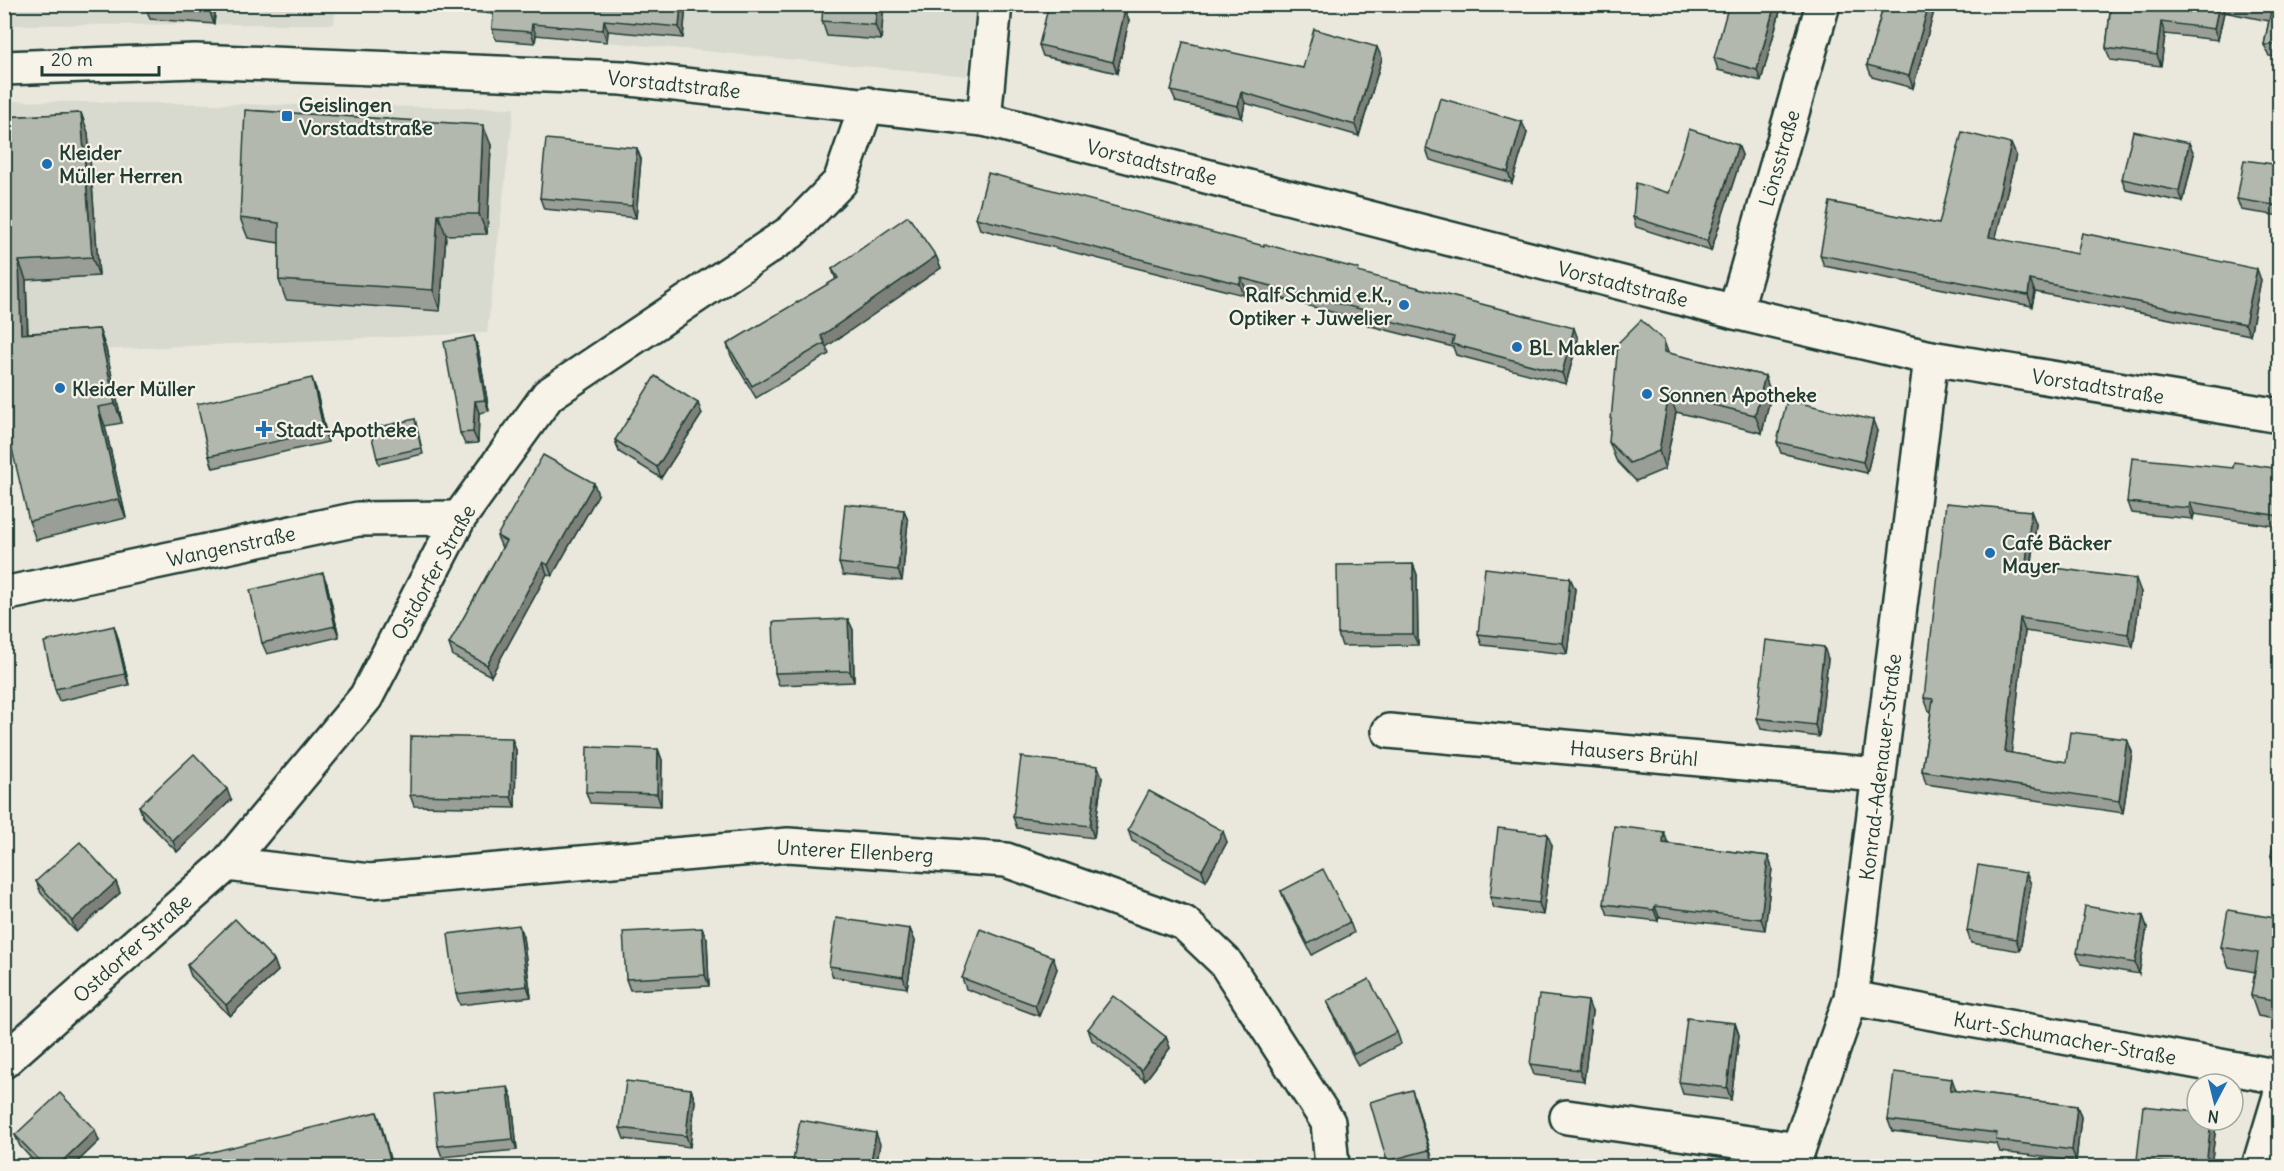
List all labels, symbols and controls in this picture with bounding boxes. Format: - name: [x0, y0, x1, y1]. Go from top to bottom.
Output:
- scale bar: [42, 39, 159, 77]
- text: 20 m: [51, 48, 93, 71]
- street label: Vorstadtstraße: [606, 65, 742, 103]
- place label: Geislingen Vorstadtstraße: [299, 92, 433, 140]
- street label: Lönsstraße: [1753, 107, 1805, 209]
- marker: Geislingen Vorstadtstraße: [280, 109, 294, 123]
- street label: Vorstadtstraße: [1084, 134, 1220, 190]
- place label: Kleider Müller Herren: [59, 140, 183, 188]
- marker: Kleider Müller Herren: [40, 157, 54, 171]
- street label: Vorstadtstraße: [1555, 256, 1691, 312]
- place label: Ralf Schmid e.K., Optiker + Juwelier: [1229, 282, 1393, 330]
- marker: Ralf Schmid e.K., Optiker + Juwelier: [1397, 298, 1411, 312]
- place label: BL Makler: [1529, 335, 1620, 360]
- marker: BL Makler: [1510, 340, 1524, 354]
- street label: Vorstadtstraße: [2030, 363, 2166, 409]
- place label: Kleider Müller: [72, 376, 196, 401]
- marker: Kleider Müller: [53, 381, 67, 395]
- place label: Sonnen Apotheke: [1659, 382, 1817, 407]
- marker: Sonnen Apotheke: [1640, 387, 1654, 401]
- place label: Stadt-Apotheke: [276, 417, 417, 442]
- marker: Stadt-Apotheke: [257, 422, 271, 436]
- street label: Ostdorfer Straße: [386, 500, 480, 644]
- street label: Wangenstraße: [164, 520, 298, 572]
- place label: Café Bäcker Mayer: [2002, 530, 2112, 578]
- marker: Café Bäcker Mayer: [1983, 546, 1997, 560]
- street label: Konrad-Adenauer-Straße: [1854, 652, 1906, 882]
- street label: Hausers Brühl: [1569, 735, 1699, 771]
- street label: Unterer Ellenberg: [776, 834, 934, 868]
- street label: Ostdorfer Straße: [68, 888, 196, 1008]
- street label: Kurt-Schumacher-Straße: [1952, 1006, 2178, 1070]
- north arrow: [2185, 1072, 2245, 1132]
- text: N: [2206, 1106, 2220, 1127]

